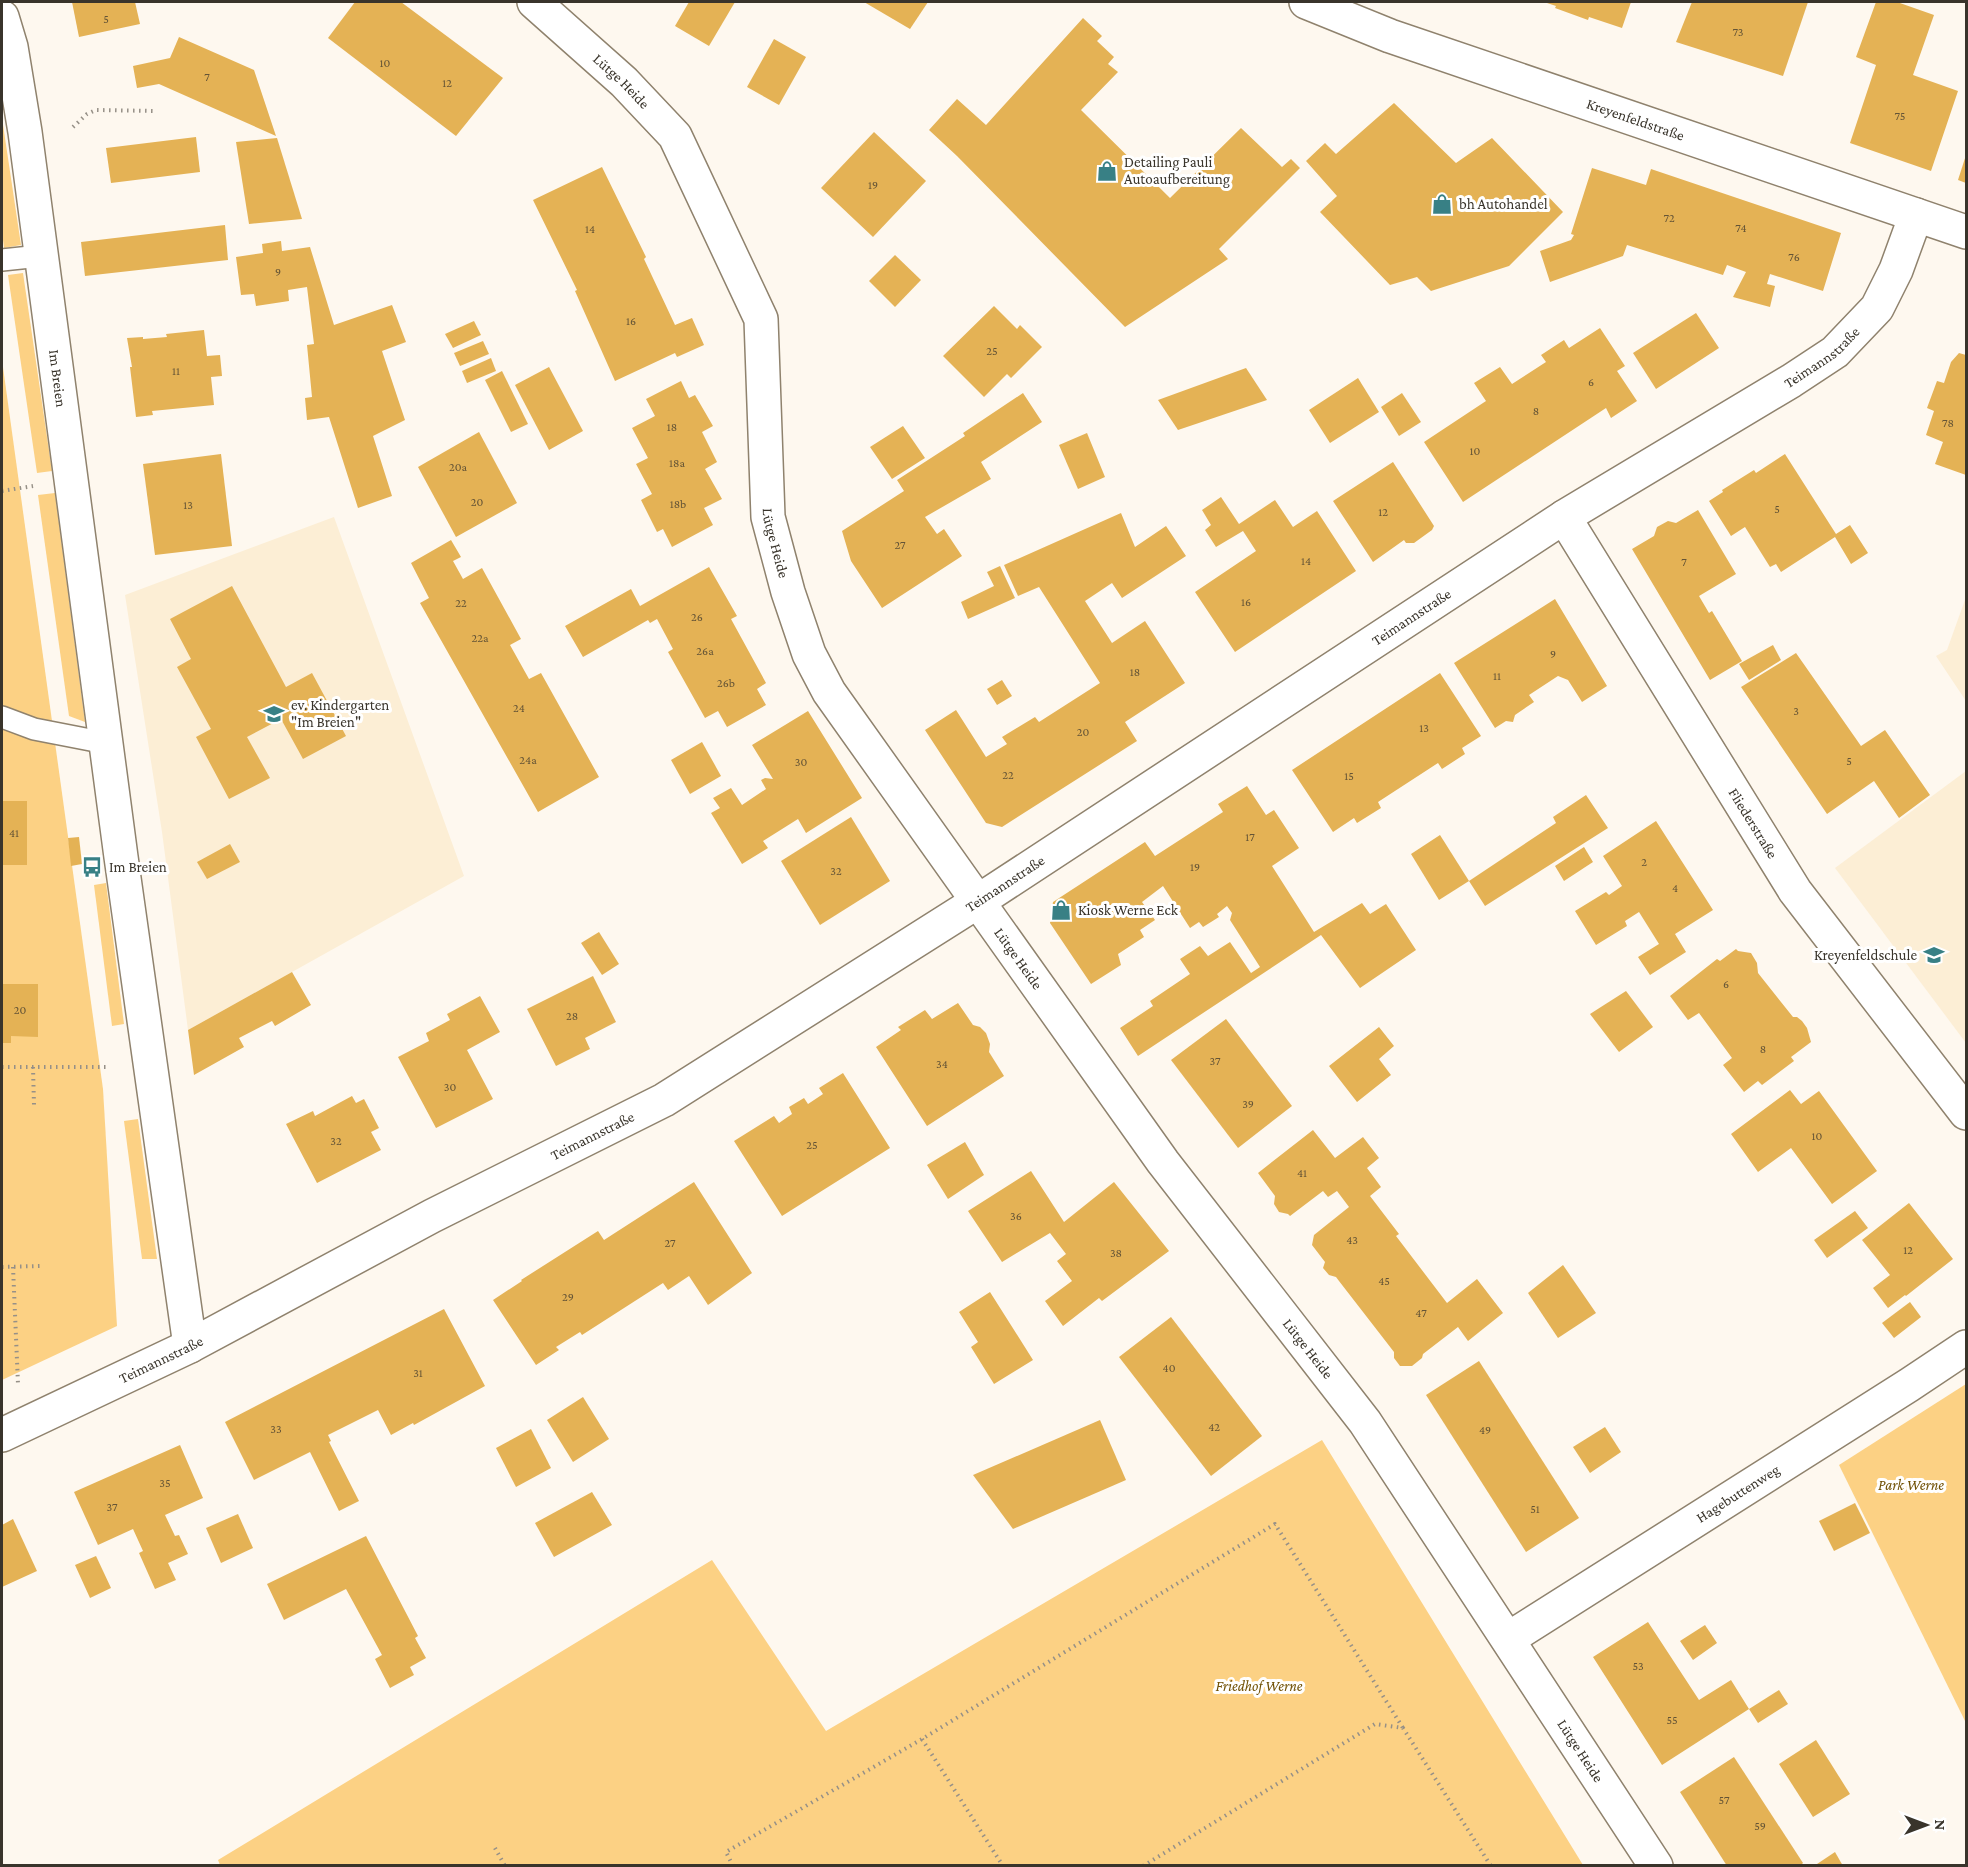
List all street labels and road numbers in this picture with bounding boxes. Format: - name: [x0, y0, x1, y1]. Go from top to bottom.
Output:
- street label: Lütge Heide: [590, 51, 653, 112]
- street label: Kreyenfeldstraße: [1585, 96, 1687, 144]
- street label: Teimannstraße: [1781, 323, 1863, 391]
- street label: Im Breien: [46, 349, 69, 408]
- street label: Lütge Heide: [760, 508, 792, 580]
- street label: Teimannstraße: [1369, 585, 1454, 649]
- street label: Fliederstraße: [1725, 785, 1781, 862]
- street label: Teimannstraße: [963, 852, 1048, 915]
- street label: Lütge Heide: [991, 925, 1046, 993]
- street label: Teimannstraße: [548, 1108, 637, 1163]
- street label: Lütge Heide: [1280, 1315, 1337, 1382]
- street label: Teimannstraße: [116, 1332, 206, 1386]
- street label: Hagebuttenweg: [1693, 1461, 1783, 1526]
- street label: Lütge Heide: [1554, 1716, 1607, 1786]

